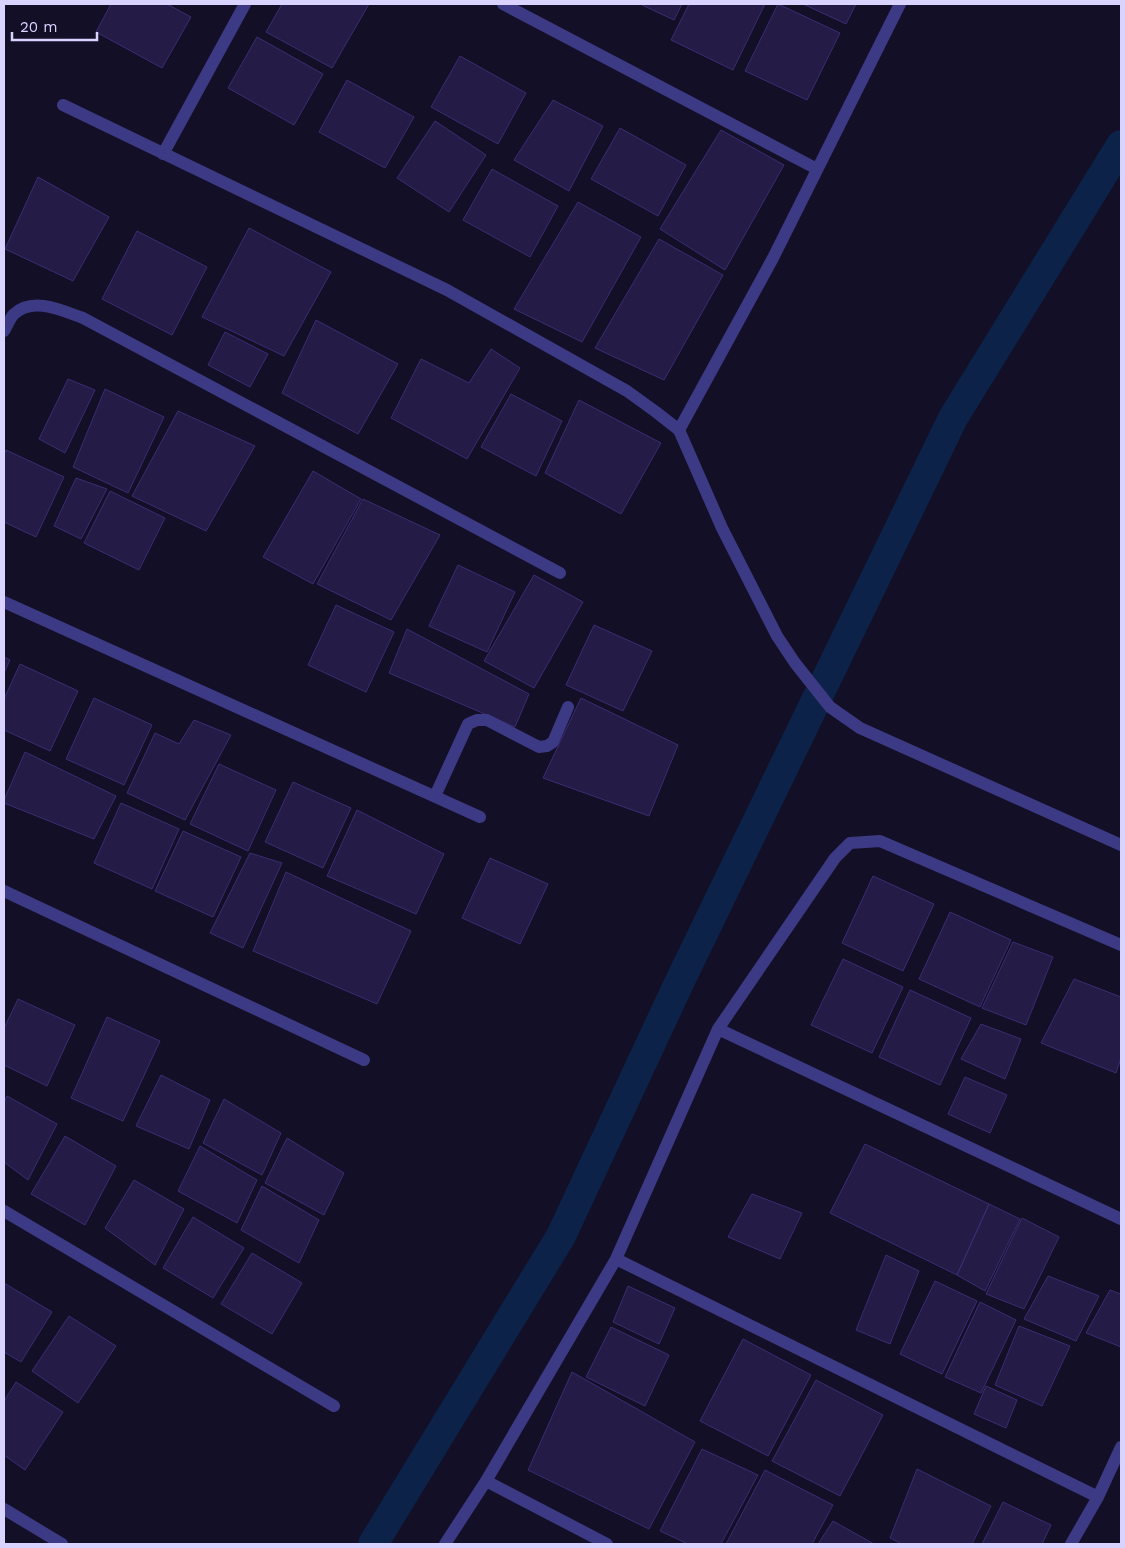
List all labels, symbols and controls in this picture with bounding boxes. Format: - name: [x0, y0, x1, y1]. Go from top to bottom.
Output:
- scale bar: [12, 10, 98, 42]
- text: 20 m: [20, 18, 58, 36]

